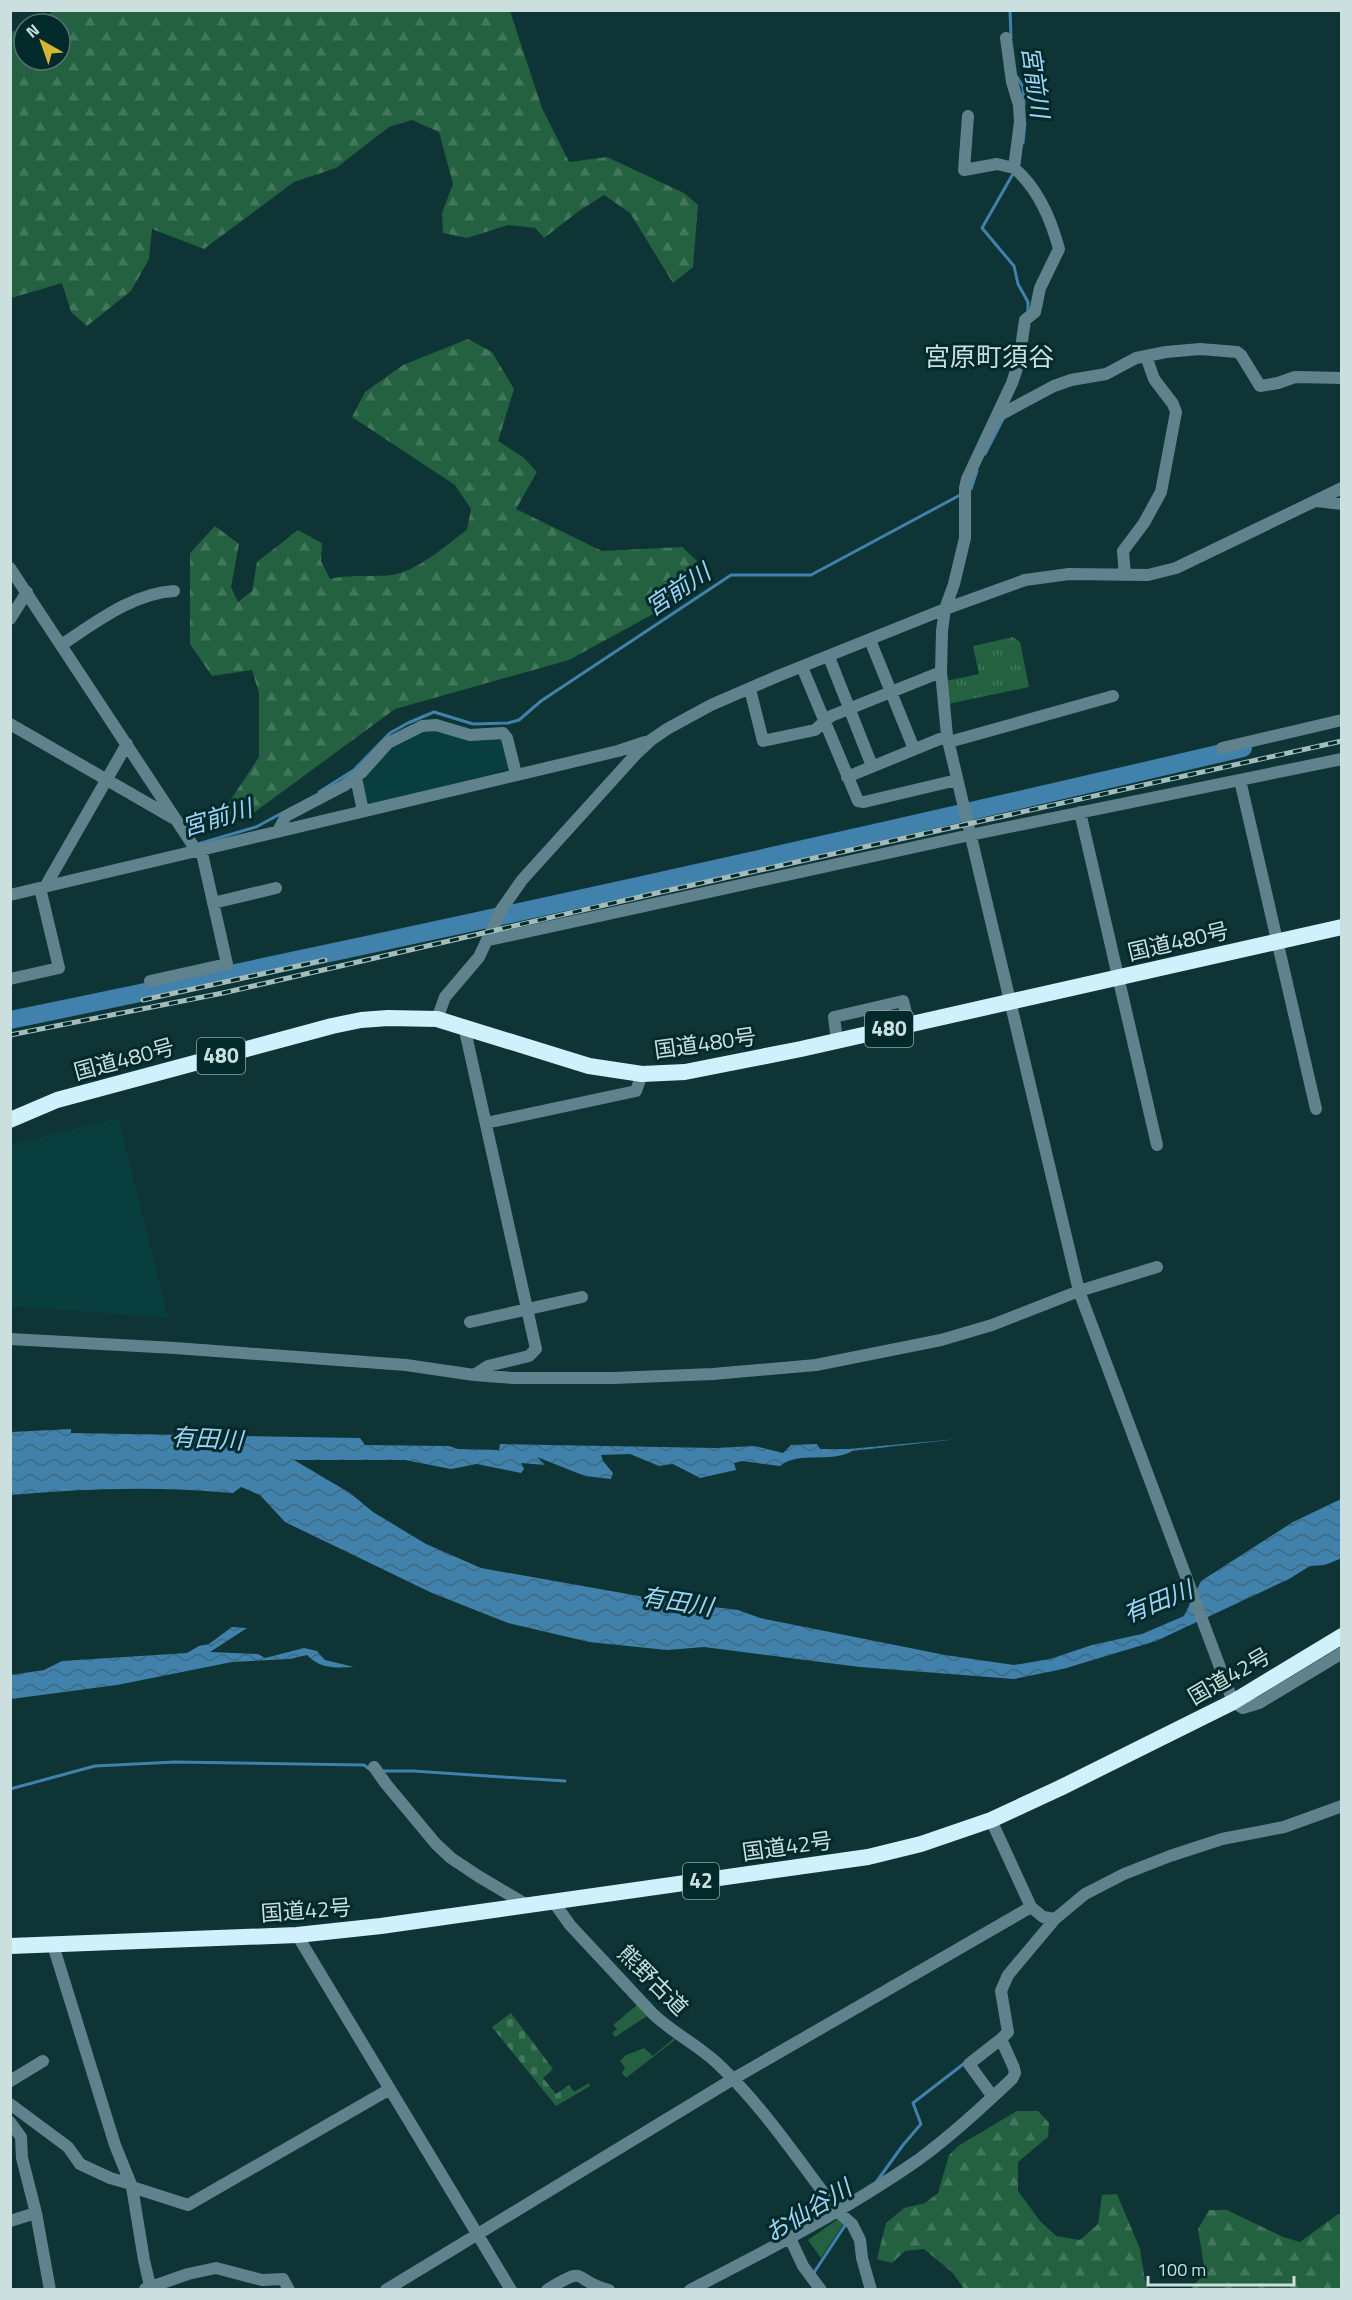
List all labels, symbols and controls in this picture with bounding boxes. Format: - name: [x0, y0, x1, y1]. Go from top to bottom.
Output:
- north arrow: [12, 12, 72, 72]
- text: N: [20, 18, 44, 43]
- water label: 宮前川: [1013, 44, 1059, 123]
- district label: 宮原町須谷: [924, 337, 1054, 376]
- water label: 宮前川: [638, 552, 720, 624]
- water label: 宮前川: [177, 788, 259, 845]
- street label: 国道480号: [1124, 913, 1232, 969]
- road number: 480: [865, 1011, 913, 1047]
- street label: 国道480号: [652, 1019, 758, 1067]
- street label: 国道480号: [70, 1029, 178, 1089]
- road number: 480: [197, 1038, 245, 1074]
- water label: 有田川: [170, 1418, 247, 1458]
- water label: 有田川: [1118, 1570, 1201, 1631]
- water label: 有田川: [639, 1578, 718, 1625]
- street label: 国道42号: [1181, 1639, 1277, 1713]
- street label: 国道42号: [740, 1823, 834, 1869]
- road number: 42: [683, 1863, 719, 1899]
- street label: 国道42号: [260, 1890, 352, 1930]
- street label: 熊野古道: [610, 1937, 696, 2023]
- water label: お仙谷川: [757, 2168, 860, 2250]
- scale bar: [1148, 2249, 1294, 2287]
- text: 100 m: [1157, 2256, 1206, 2283]

